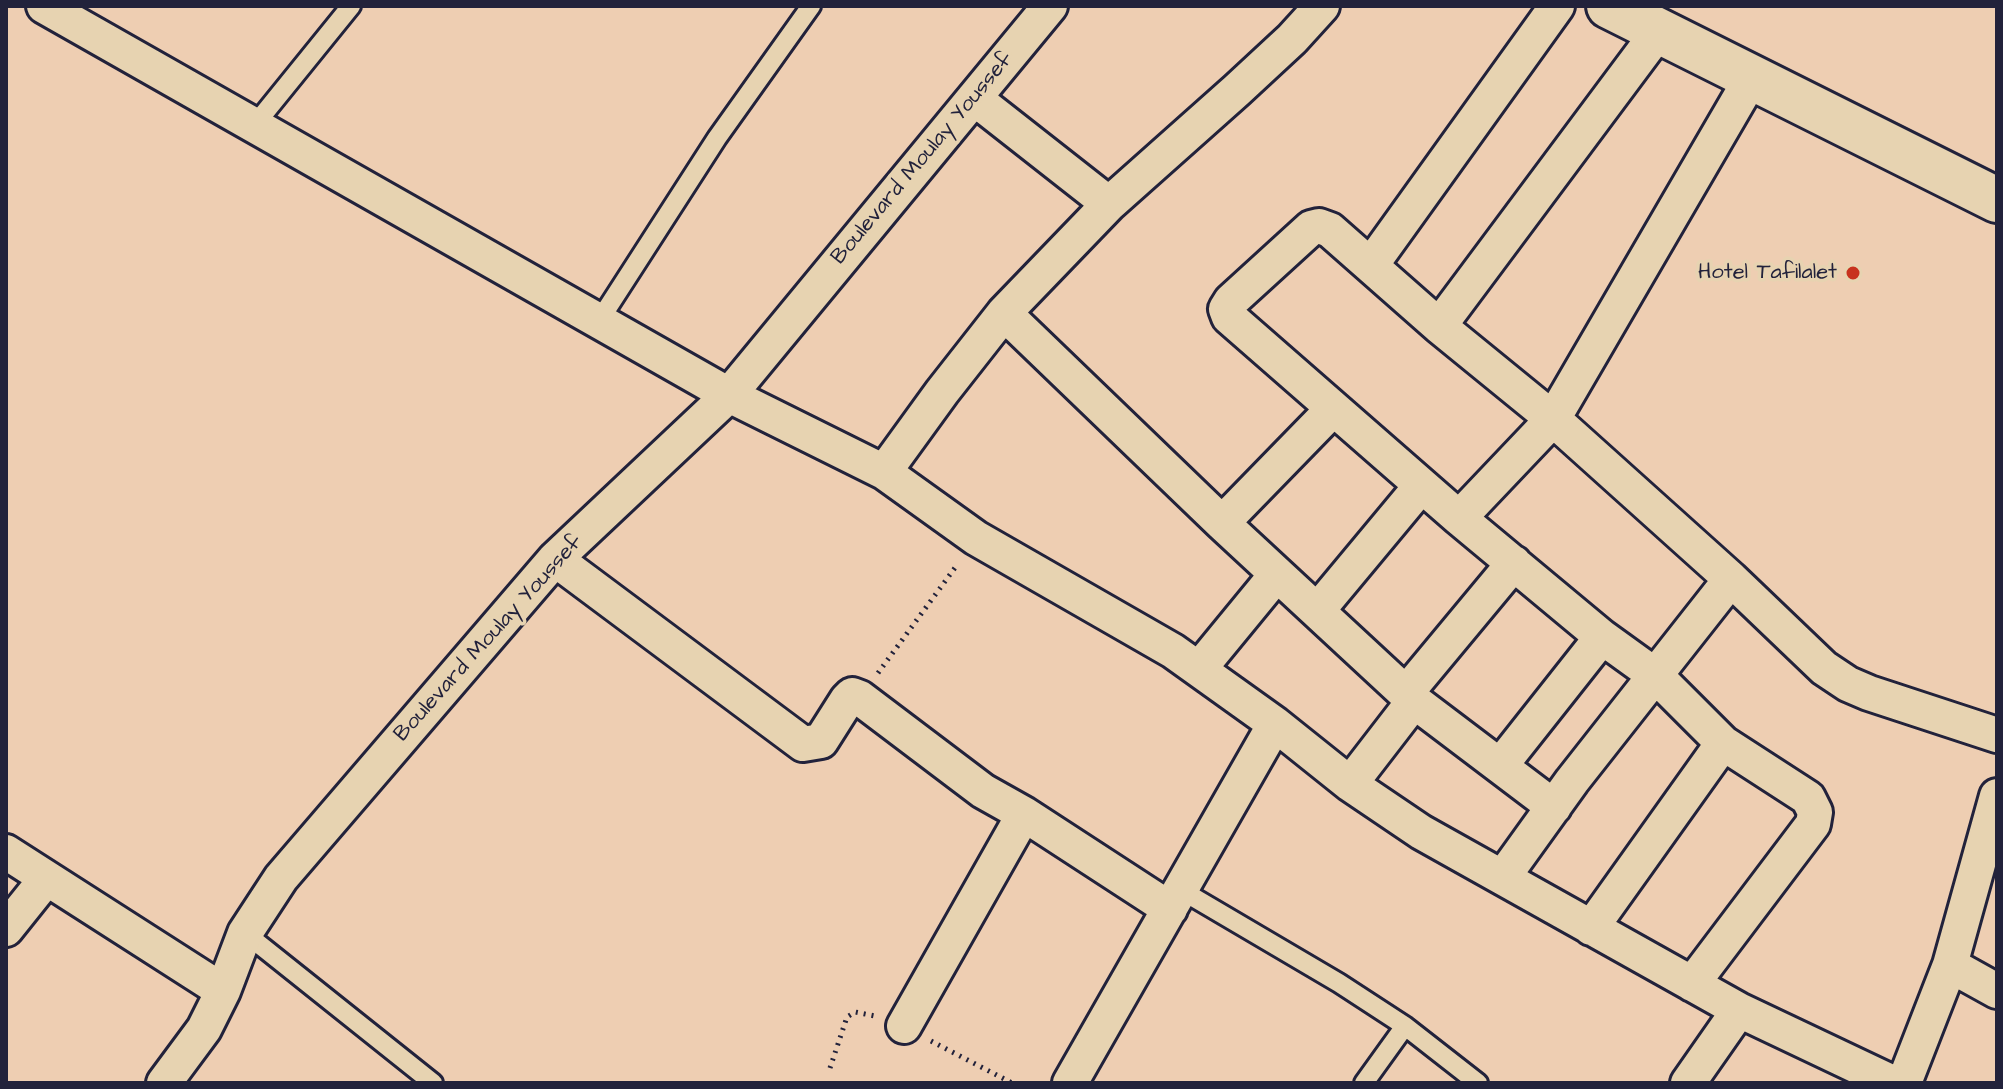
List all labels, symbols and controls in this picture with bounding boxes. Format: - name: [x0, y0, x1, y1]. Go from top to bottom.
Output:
- street label: Boulevard Moulay Youssef: [826, 47, 1020, 271]
- place label: Hotel Tafilalet: [1698, 260, 1837, 286]
- marker: Hotel Tafilalet: [1844, 264, 1862, 282]
- street label: Boulevard Moulay Youssef: [389, 530, 589, 748]

